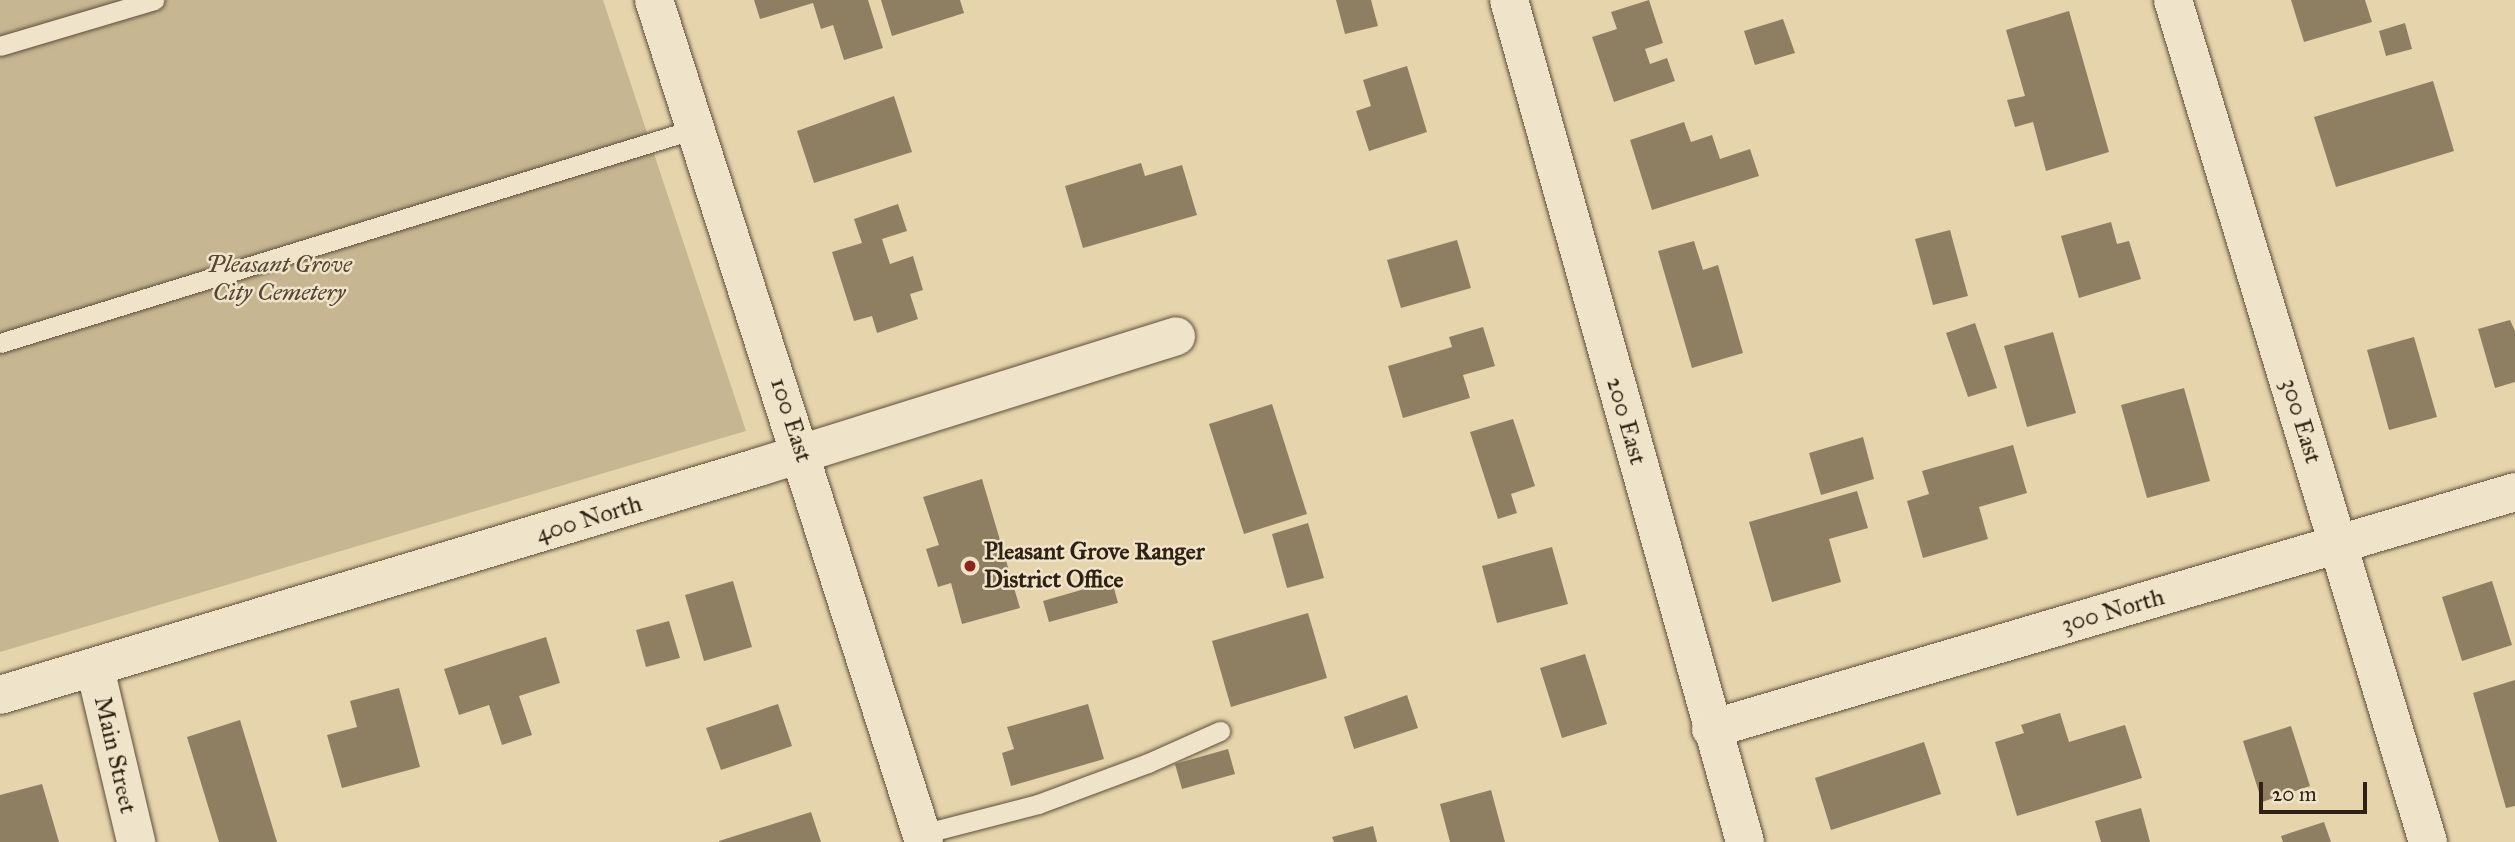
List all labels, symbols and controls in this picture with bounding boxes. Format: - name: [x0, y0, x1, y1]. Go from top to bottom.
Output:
- park label: Pleasant Grove City Cemetery: [206, 251, 352, 307]
- street label: 100 East: [764, 374, 818, 466]
- street label: 200 East: [1600, 374, 1652, 468]
- street label: 300 East: [2274, 375, 2328, 467]
- street label: 400 North: [532, 489, 646, 549]
- place label: Pleasant Grove Ranger District Office: [984, 538, 1205, 594]
- marker: Pleasant Grove Ranger District Office: [962, 558, 978, 574]
- street label: 300 North: [2058, 583, 2168, 639]
- street label: Main Street: [88, 694, 142, 816]
- scale bar: [2263, 768, 2372, 812]
- text: 20 m: [2272, 781, 2317, 807]

